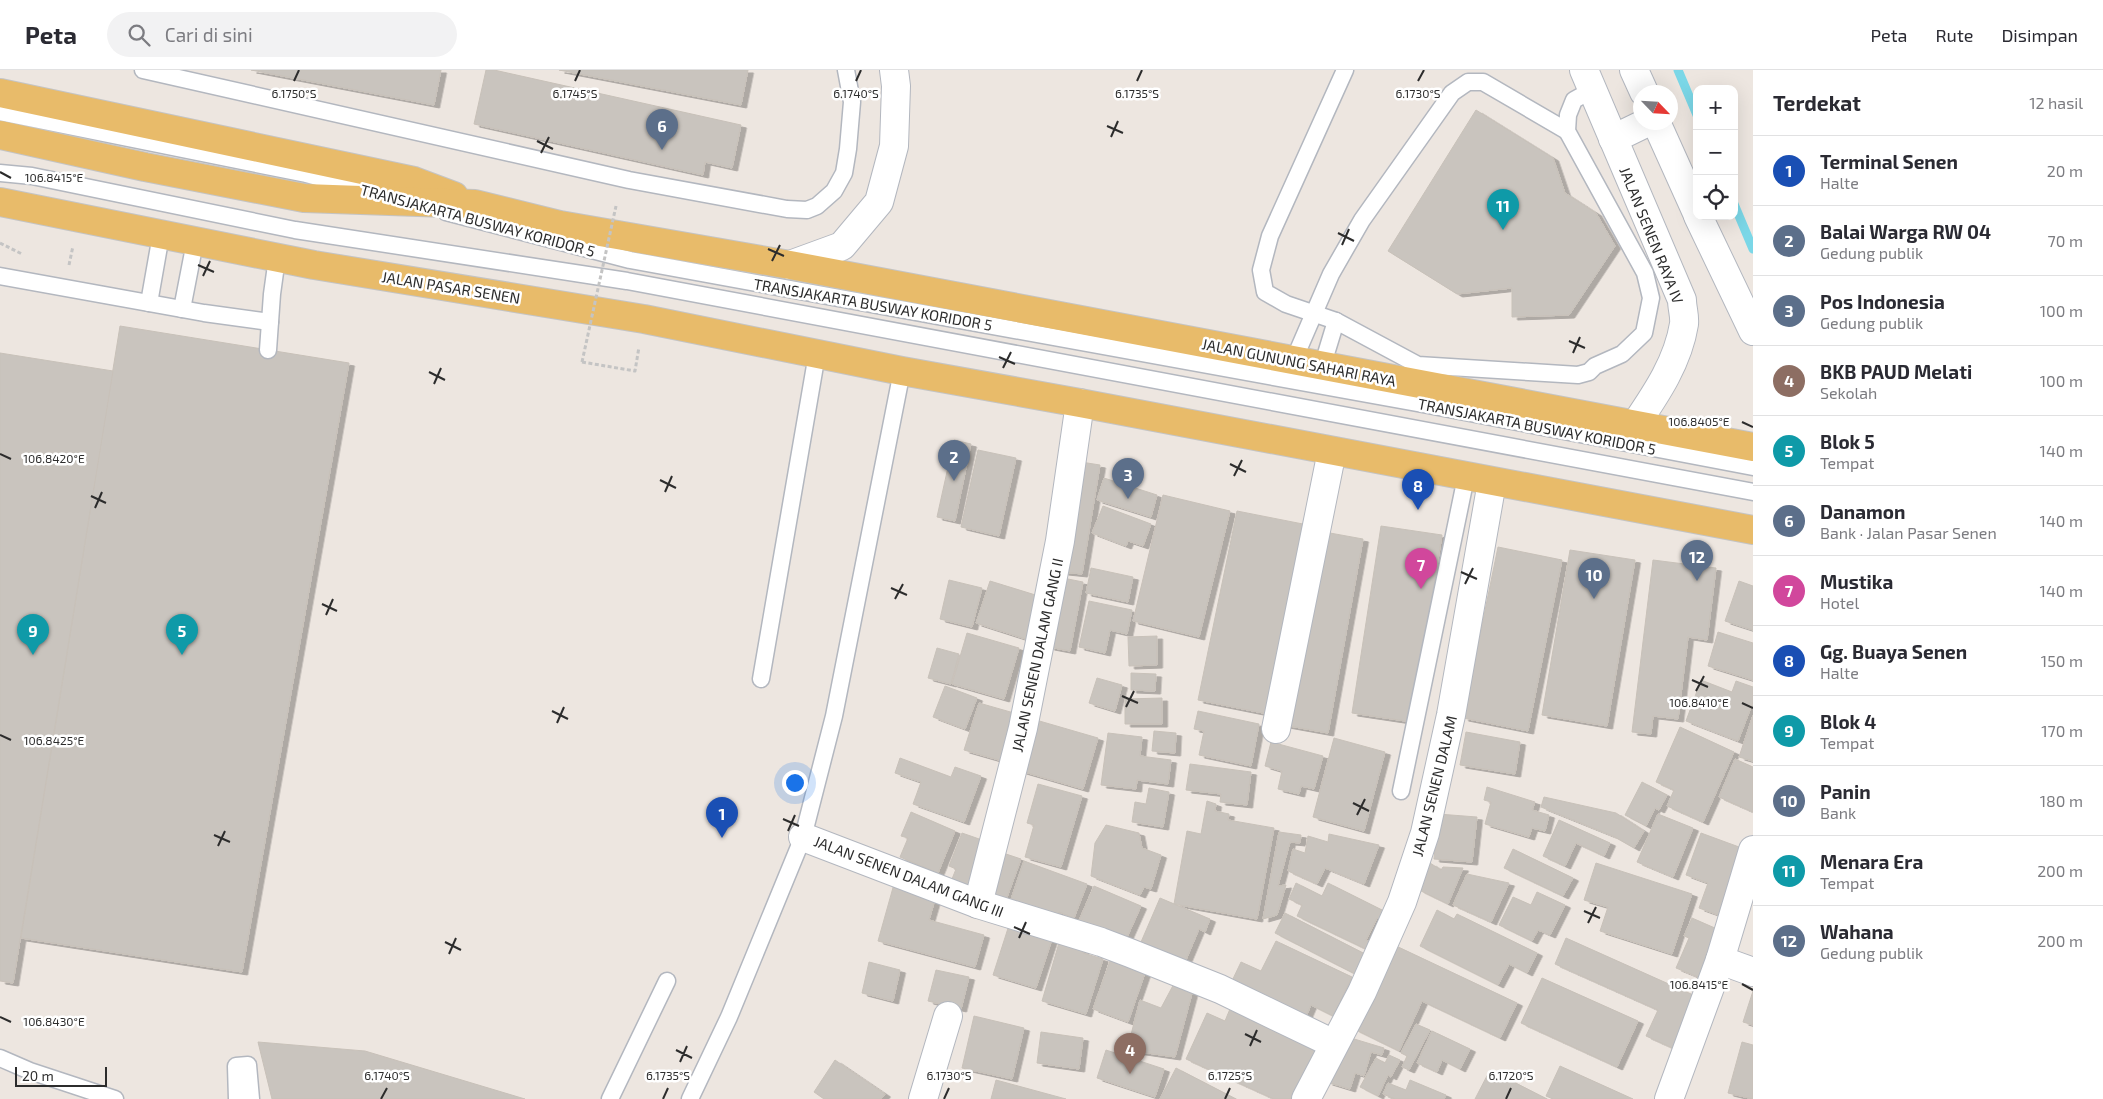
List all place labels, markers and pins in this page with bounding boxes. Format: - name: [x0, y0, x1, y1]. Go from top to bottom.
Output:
- pin: 6: [646, 109, 678, 150]
- pin: 11: [1487, 189, 1519, 230]
- pin: 2: [938, 440, 970, 481]
- pin: 3: [1112, 458, 1144, 499]
- pin: 8: [1402, 469, 1434, 510]
- pin: 12: [1681, 540, 1713, 581]
- pin: 7: [1405, 548, 1437, 589]
- pin: 10: [1578, 558, 1610, 599]
- pin: 9: [17, 614, 49, 655]
- pin: 5: [166, 614, 198, 655]
- pin: 1: [706, 797, 738, 838]
- pin: 4: [1114, 1033, 1146, 1074]

